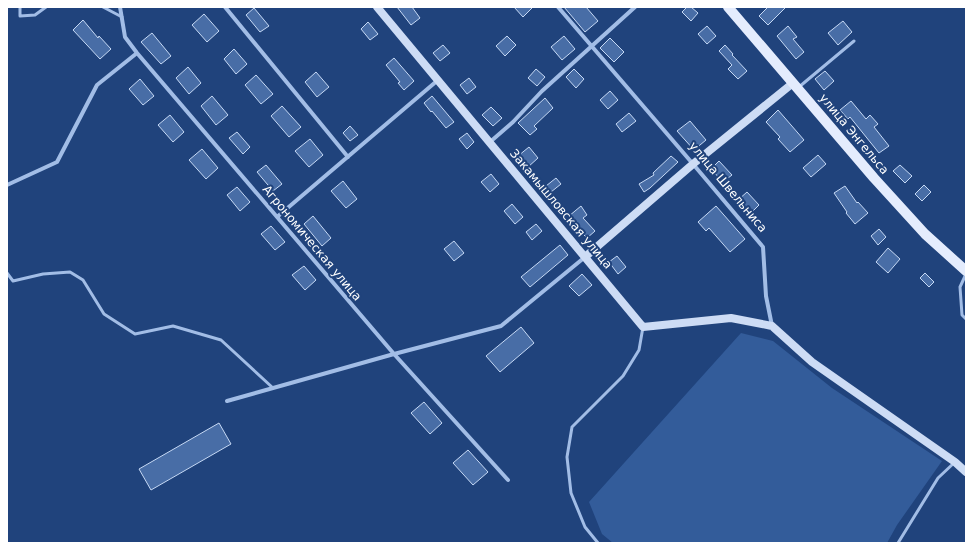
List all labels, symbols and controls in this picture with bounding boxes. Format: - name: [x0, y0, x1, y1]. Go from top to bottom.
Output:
- street label: улица Энгельса: [816, 91, 892, 177]
- street label: улица Швельниса: [686, 139, 770, 235]
- street label: Закамышловская улица: [507, 146, 615, 272]
- street label: Агрономическая улица: [260, 182, 364, 304]

